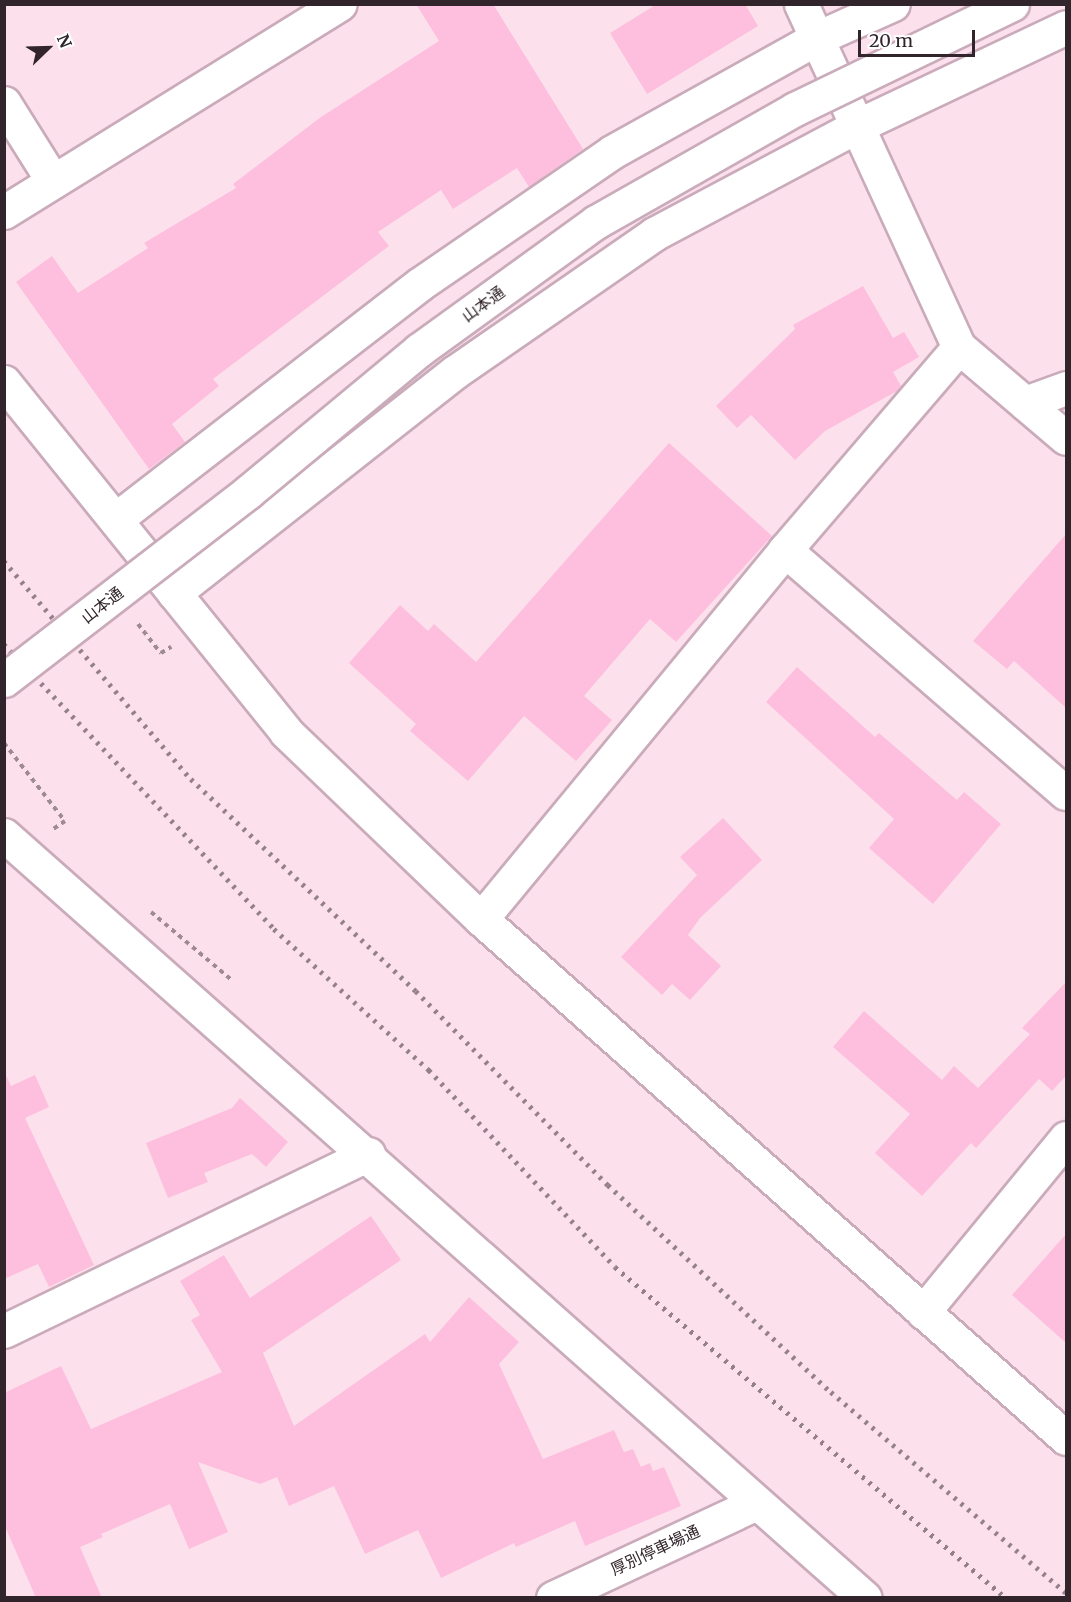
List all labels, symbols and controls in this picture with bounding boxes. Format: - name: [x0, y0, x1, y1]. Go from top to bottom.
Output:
- north arrow: [18, 18, 78, 78]
- scale bar: [861, 18, 978, 56]
- text: 20 m: [869, 29, 913, 52]
- text: N: [53, 31, 76, 51]
- street label: 山本通: [458, 282, 508, 326]
- street label: 山本通: [77, 583, 127, 627]
- street label: 厚別停車場通: [607, 1521, 703, 1579]

